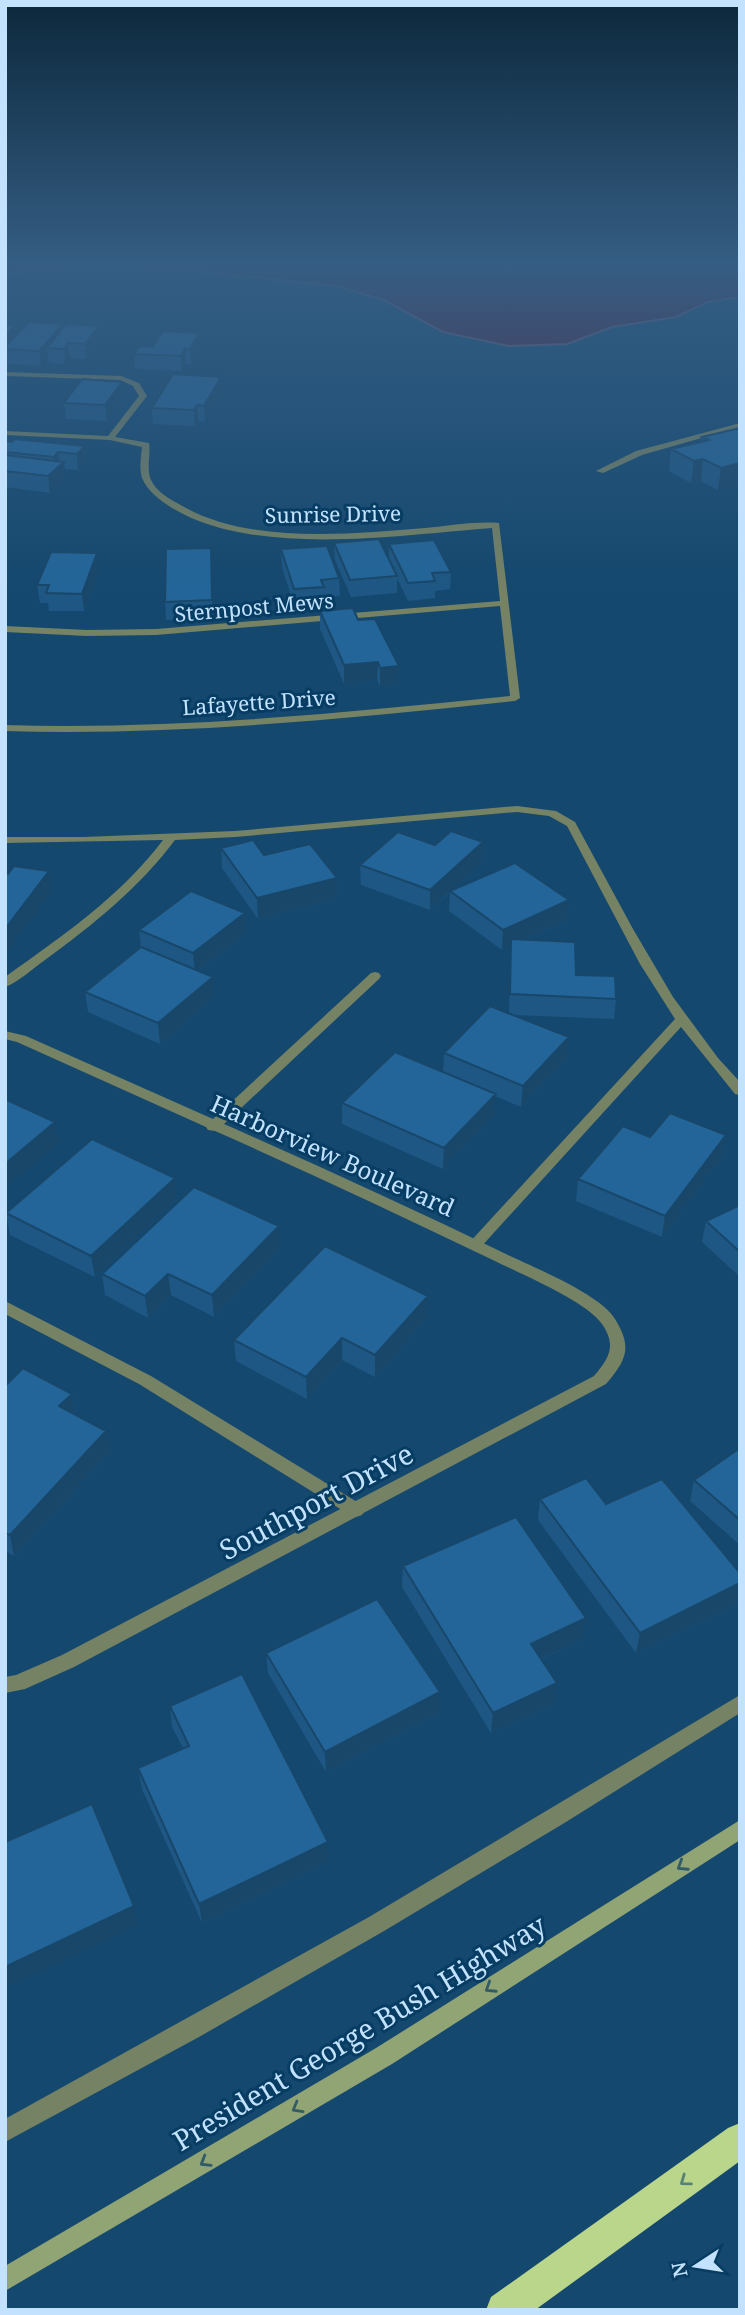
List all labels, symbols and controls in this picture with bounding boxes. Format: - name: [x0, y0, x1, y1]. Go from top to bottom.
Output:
- street label: Sunrise Drive: [265, 499, 401, 529]
- street label: Sternpost Mews: [173, 586, 335, 628]
- street label: Lafayette Drive: [181, 683, 337, 721]
- street label: Harborview Boulevard: [206, 1086, 460, 1224]
- street label: Southport Drive: [213, 1434, 419, 1568]
- one-way arrow: [677, 1858, 690, 1871]
- street label: President George Bush Highway: [166, 1905, 553, 2159]
- one-way arrow: [485, 1980, 498, 1993]
- one-way arrow: [291, 2099, 304, 2112]
- one-way arrow: [200, 2153, 213, 2166]
- one-way arrow: [680, 2173, 693, 2185]
- north arrow: [661, 2231, 731, 2301]
- text: N: [665, 2259, 694, 2280]

